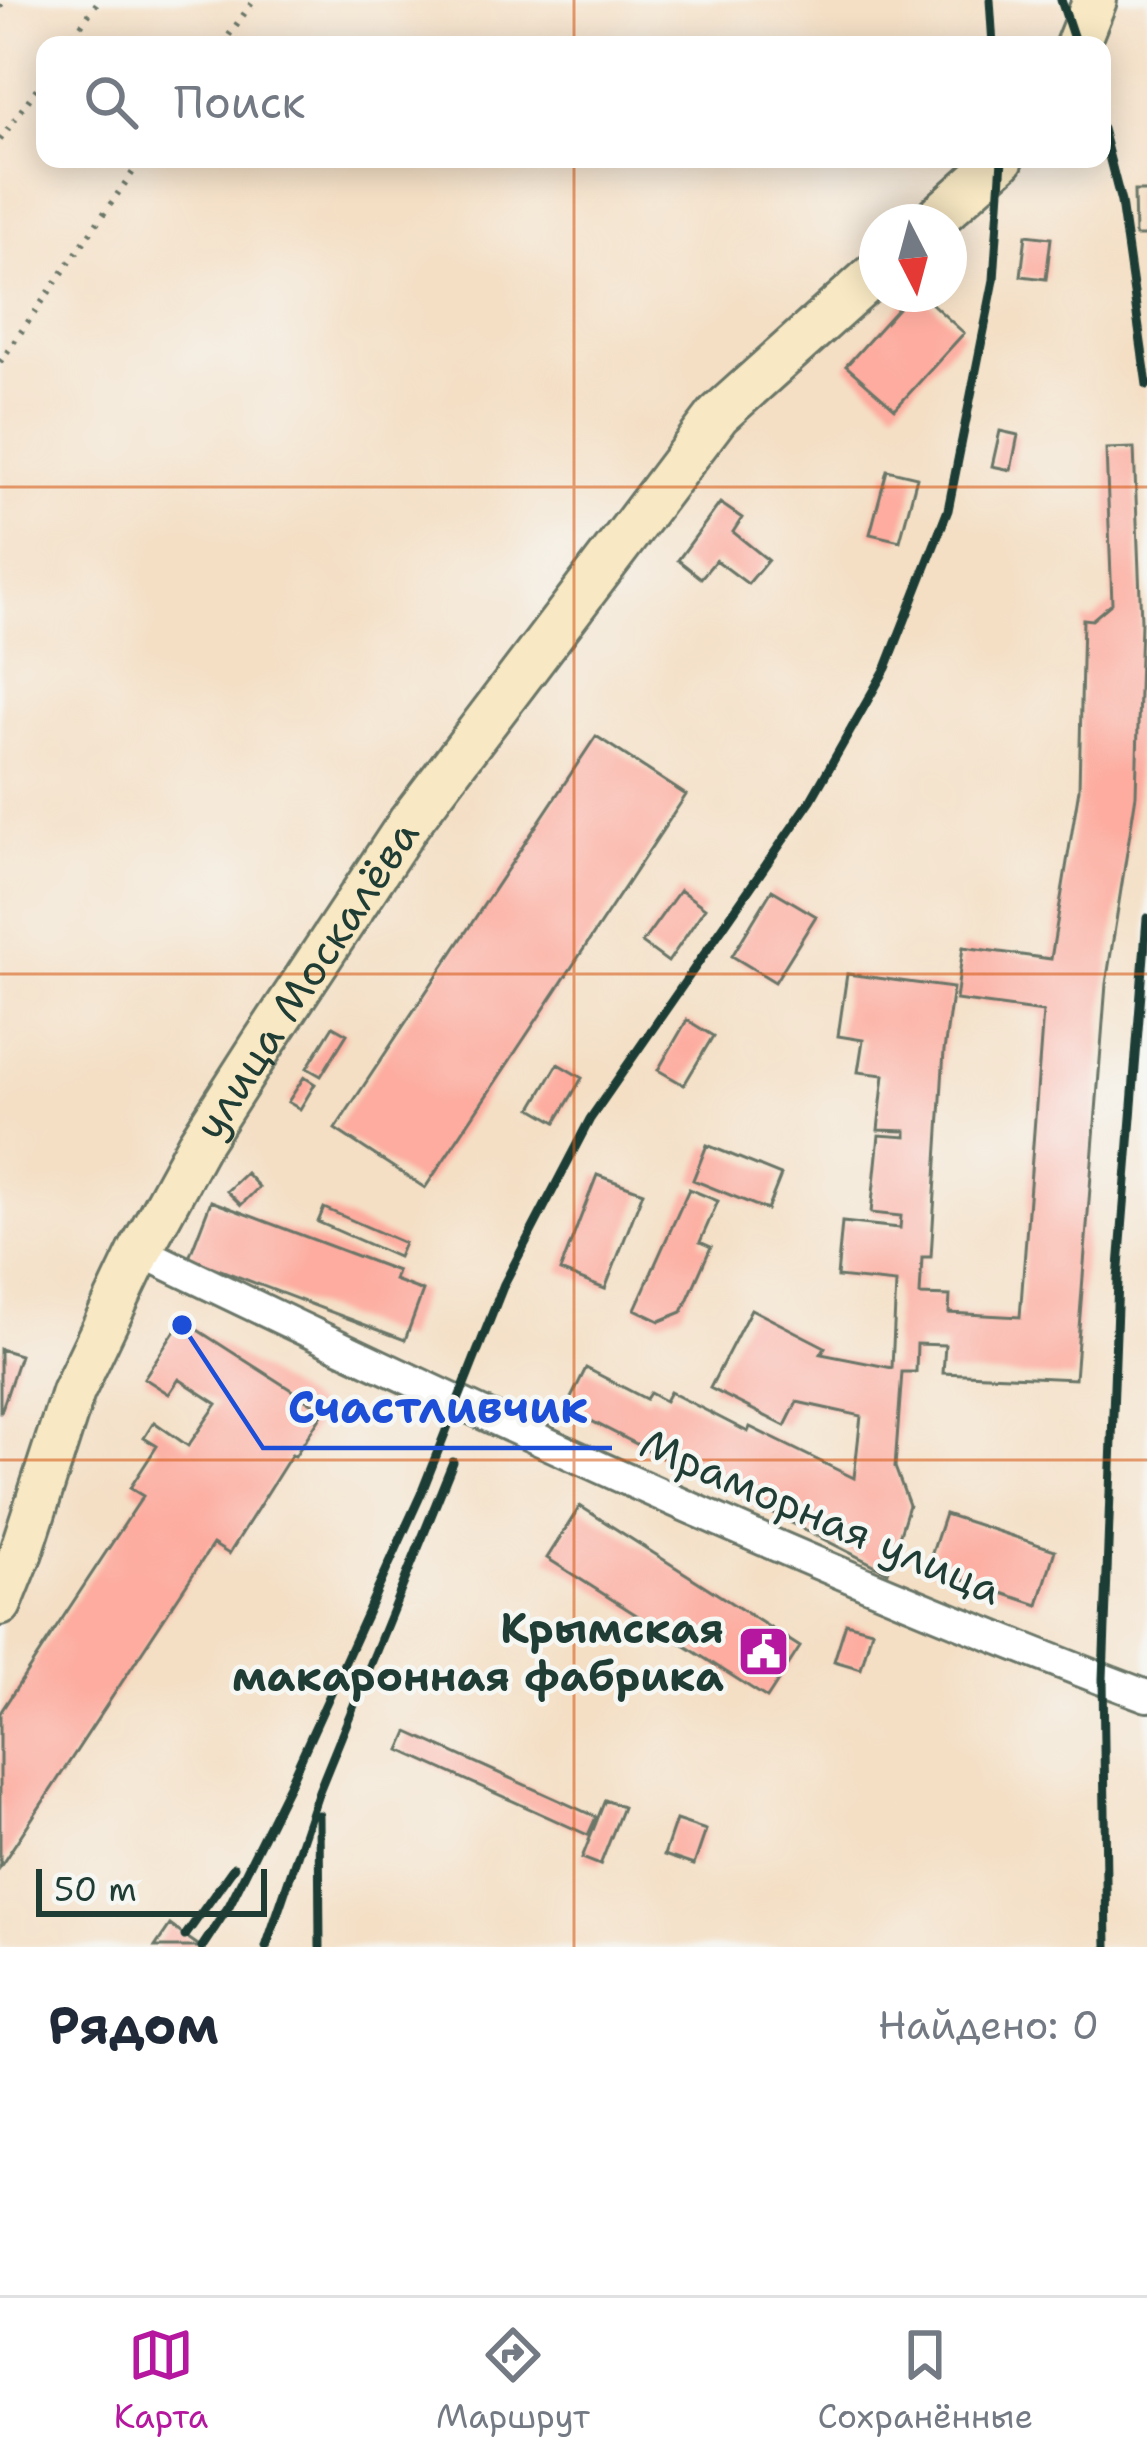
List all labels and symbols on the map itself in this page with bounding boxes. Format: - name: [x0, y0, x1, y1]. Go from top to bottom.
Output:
- north arrow: [859, 204, 967, 312]
- street label: улица Москалёва: [181, 809, 431, 1150]
- callout: Счастливчик: [263, 1367, 612, 1448]
- text: Счастливчик: [288, 1377, 588, 1437]
- street label: Мраморная улица: [632, 1415, 1010, 1617]
- place label: Крымская макаронная фабрика: [232, 1600, 724, 1704]
- public building icon: Крымская макаронная фабрика: [735, 1624, 791, 1680]
- scale bar: [36, 1863, 267, 1916]

